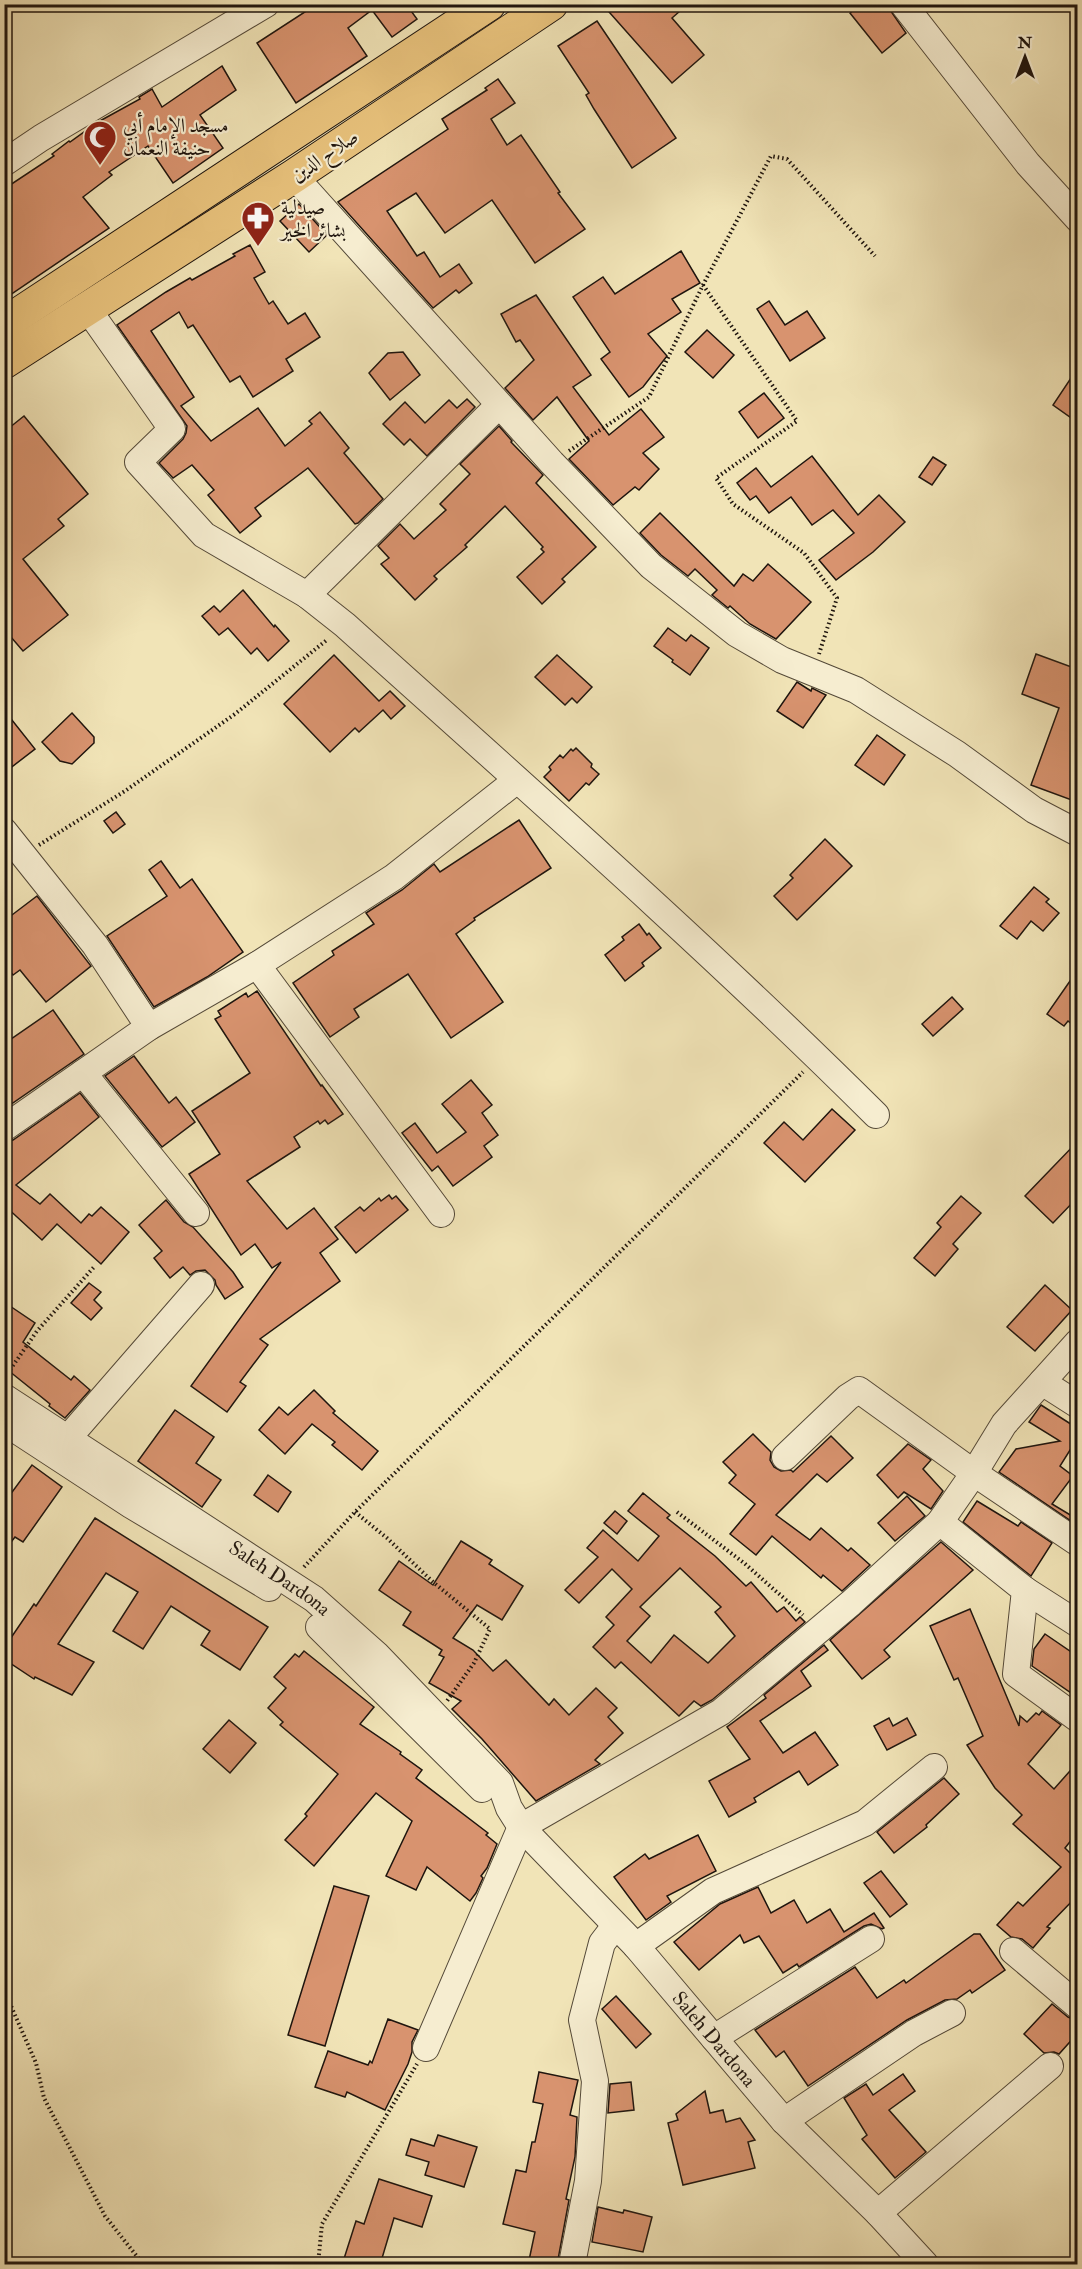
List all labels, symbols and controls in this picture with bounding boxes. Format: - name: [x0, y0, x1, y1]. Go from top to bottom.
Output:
- north arrow: [995, 27, 1055, 87]
- text: N: [1017, 33, 1033, 53]
- place label: مسجد الإمام أبي حنيفة النعمان: [123, 111, 229, 161]
- mosque icon: مسجد الإمام أبي حنيفة النعمان: [82, 119, 118, 166]
- street label: صلاح الدين: [286, 124, 366, 191]
- place label: صيدلية بشائر الخير: [279, 195, 346, 243]
- pharmacy icon: صيدلية بشائر الخير: [240, 200, 276, 247]
- street label: Saleh Dardona: [224, 1535, 337, 1622]
- street label: Saleh Dardona: [667, 1986, 762, 2093]

